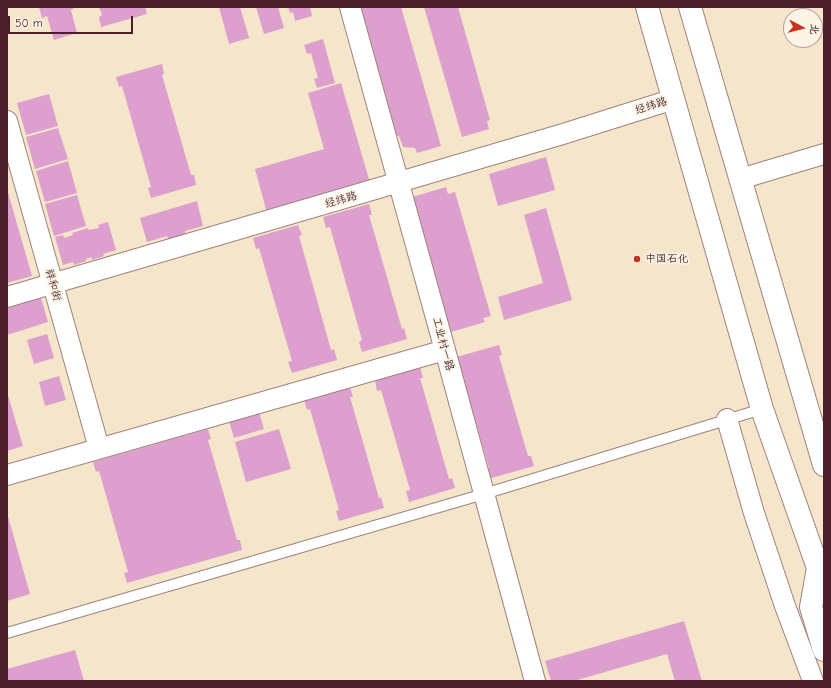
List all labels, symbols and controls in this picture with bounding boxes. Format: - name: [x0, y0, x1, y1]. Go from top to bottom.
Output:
- scale bar: [10, 8, 135, 34]
- north arrow: [783, 8, 823, 48]
- text: 50 m: [15, 16, 43, 30]
- text: 北: [807, 23, 822, 36]
- street label: 经纬路: [633, 95, 669, 117]
- street label: 经纬路: [323, 189, 359, 211]
- place label: 中国石化: [645, 252, 689, 266]
- marker: 中国石化: [632, 254, 642, 264]
- street label: 祥和街: [42, 267, 64, 303]
- street label: 工业村一路: [430, 316, 456, 372]

